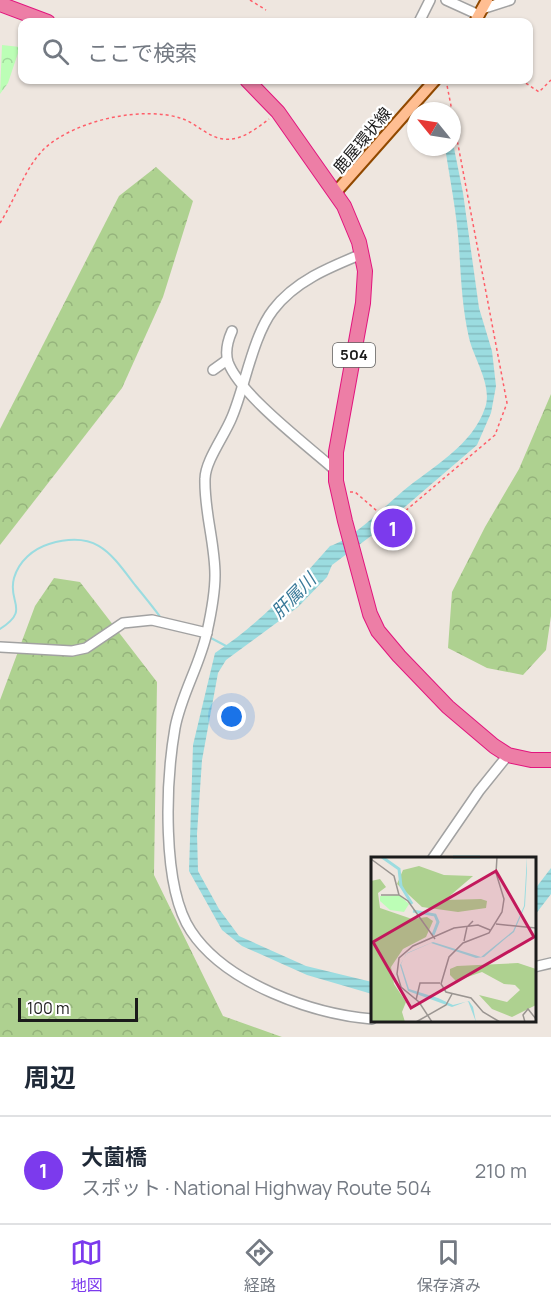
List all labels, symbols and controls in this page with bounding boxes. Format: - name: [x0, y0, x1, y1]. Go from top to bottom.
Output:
- search box: [18, 18, 533, 84]
- icon: search: [39, 35, 72, 68]
- text: ここで検索: [87, 38, 197, 68]
- street label: 鹿屋環状線: [328, 102, 396, 178]
- north arrow: [407, 102, 461, 156]
- road number: 504: [333, 343, 375, 367]
- pin: 1: [374, 506, 412, 550]
- water label: 肝属川: [266, 566, 322, 623]
- your location: [217, 702, 246, 731]
- inset map: [371, 857, 536, 1022]
- scale bar: [18, 995, 138, 1022]
- text: 100 m: [27, 997, 70, 1019]
- text: 周辺: [24, 1059, 76, 1095]
- text: 大薗橋: [81, 1142, 147, 1172]
- text: 1: [39, 1157, 48, 1184]
- text: 210 m: [475, 1157, 527, 1184]
- text: スポット · National Highway Route 504: [81, 1174, 432, 1201]
- tab: 地図: [70, 1236, 103, 1296]
- tab: 経路: [243, 1236, 276, 1296]
- tab: 保存済み: [417, 1236, 481, 1296]

